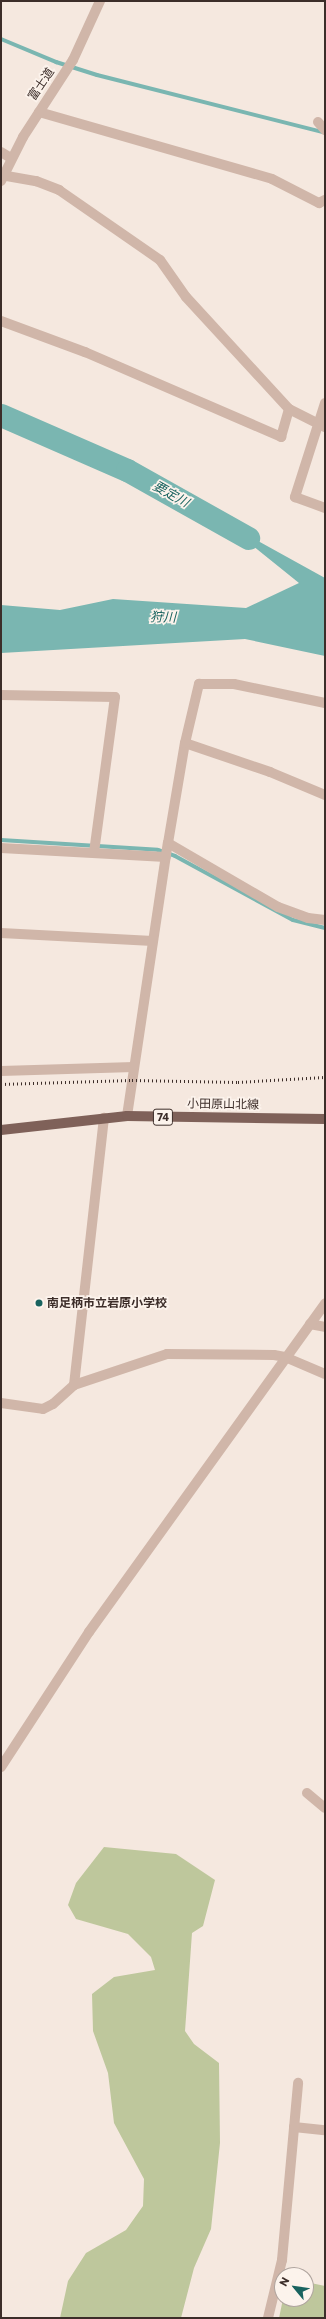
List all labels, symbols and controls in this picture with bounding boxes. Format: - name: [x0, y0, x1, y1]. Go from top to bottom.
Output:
- street label: 富士道: [25, 65, 57, 103]
- water label: 要定川: [150, 478, 192, 510]
- water label: 狩川: [150, 609, 176, 625]
- street label: 小田原山北線: [187, 1096, 259, 1112]
- road number: 74: [152, 1108, 174, 1126]
- place label: 南足柄市立岩原小学校: [47, 1296, 167, 1310]
- marker: 南足柄市立岩原小学校: [34, 1298, 44, 1308]
- north arrow: [274, 2267, 314, 2307]
- text: N: [276, 2275, 292, 2288]

